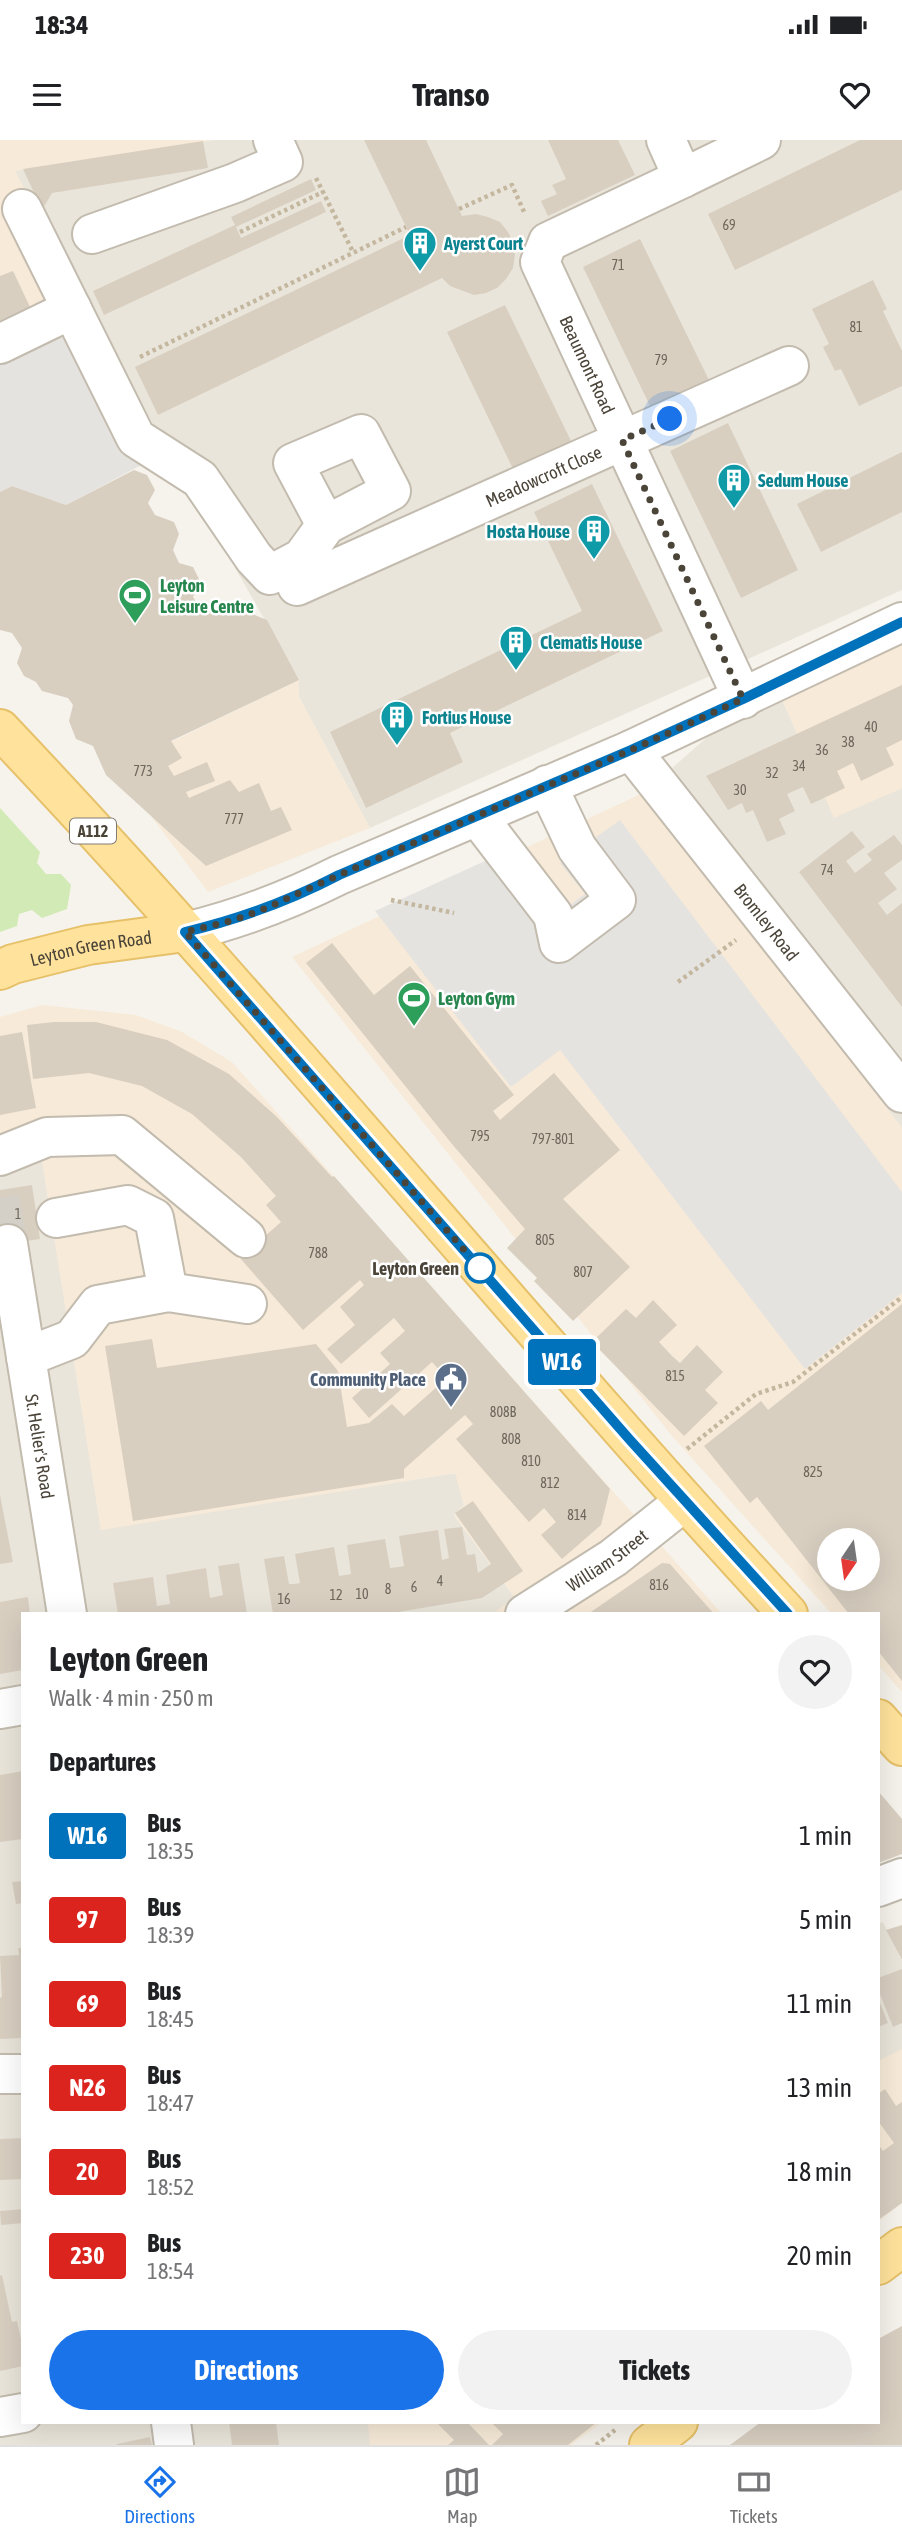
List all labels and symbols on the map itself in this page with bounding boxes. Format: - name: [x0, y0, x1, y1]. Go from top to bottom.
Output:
- house number: 69: [722, 217, 736, 233]
- building icon: Ayerst Court: [401, 224, 439, 273]
- place label: Ayerst Court: [443, 233, 524, 254]
- house number: 71: [611, 257, 625, 273]
- street label: Beaumont Road: [556, 312, 619, 417]
- house number: 81: [849, 319, 863, 335]
- house number: 79: [654, 352, 668, 368]
- your location: [652, 401, 687, 436]
- street label: Meadowcroft Close: [482, 441, 605, 511]
- building icon: Sedum House: [715, 461, 753, 510]
- place label: Sedum House: [758, 470, 848, 491]
- building icon: Hosta House: [575, 512, 613, 561]
- place label: Hosta House: [487, 521, 570, 542]
- place label: Leyton Leisure Centre: [160, 575, 254, 617]
- sports icon: Leyton Leisure Centre: [116, 576, 154, 625]
- building icon: Clematis House: [497, 623, 535, 672]
- place label: Clematis House: [540, 632, 642, 653]
- building icon: Fortius House: [378, 698, 416, 747]
- place label: Fortius House: [422, 707, 511, 728]
- house number: 40: [864, 719, 878, 735]
- house number: 38: [841, 734, 855, 750]
- house number: 36: [815, 742, 829, 758]
- house number: 34: [792, 758, 806, 774]
- house number: 773: [133, 763, 153, 779]
- house number: 32: [765, 765, 779, 781]
- house number: 30: [733, 782, 747, 798]
- house number: 777: [224, 811, 244, 827]
- road number: A112: [70, 818, 116, 844]
- house number: 74: [820, 862, 834, 878]
- street label: Bromley Road: [730, 879, 804, 965]
- street label: Leyton Green Road: [28, 926, 153, 970]
- sports icon: Leyton Gym: [395, 979, 433, 1028]
- place label: Leyton Gym: [438, 988, 515, 1009]
- house number: 795: [470, 1128, 490, 1144]
- house number: 797-801: [532, 1131, 574, 1147]
- house number: 1: [15, 1206, 21, 1222]
- house number: 805: [535, 1232, 555, 1248]
- house number: 788: [308, 1245, 328, 1261]
- marker: Leyton Green: [465, 1253, 495, 1283]
- place label: Leyton Green: [372, 1258, 459, 1279]
- house number: 807: [573, 1264, 593, 1280]
- line badge: W16: [522, 1339, 602, 1385]
- public building icon: Community Place: [432, 1360, 470, 1409]
- house number: 815: [665, 1368, 685, 1384]
- place label: Community Place: [310, 1369, 426, 1390]
- street label: St. Helier's Road: [22, 1393, 59, 1500]
- house number: 808B: [490, 1404, 517, 1420]
- house number: 808: [501, 1431, 521, 1447]
- house number: 810: [521, 1453, 541, 1469]
- house number: 825: [803, 1464, 823, 1480]
- house number: 812: [540, 1475, 560, 1491]
- house number: 814: [567, 1507, 587, 1523]
- street label: William Street: [562, 1524, 652, 1596]
- north arrow: [817, 1528, 880, 1591]
- house number: 4: [437, 1573, 444, 1589]
- house number: 816: [649, 1577, 669, 1593]
- house number: 6: [411, 1579, 418, 1595]
- house number: 8: [385, 1581, 392, 1597]
- house number: 10: [355, 1586, 369, 1602]
- house number: 12: [329, 1587, 343, 1603]
- house number: 16: [277, 1591, 291, 1607]

